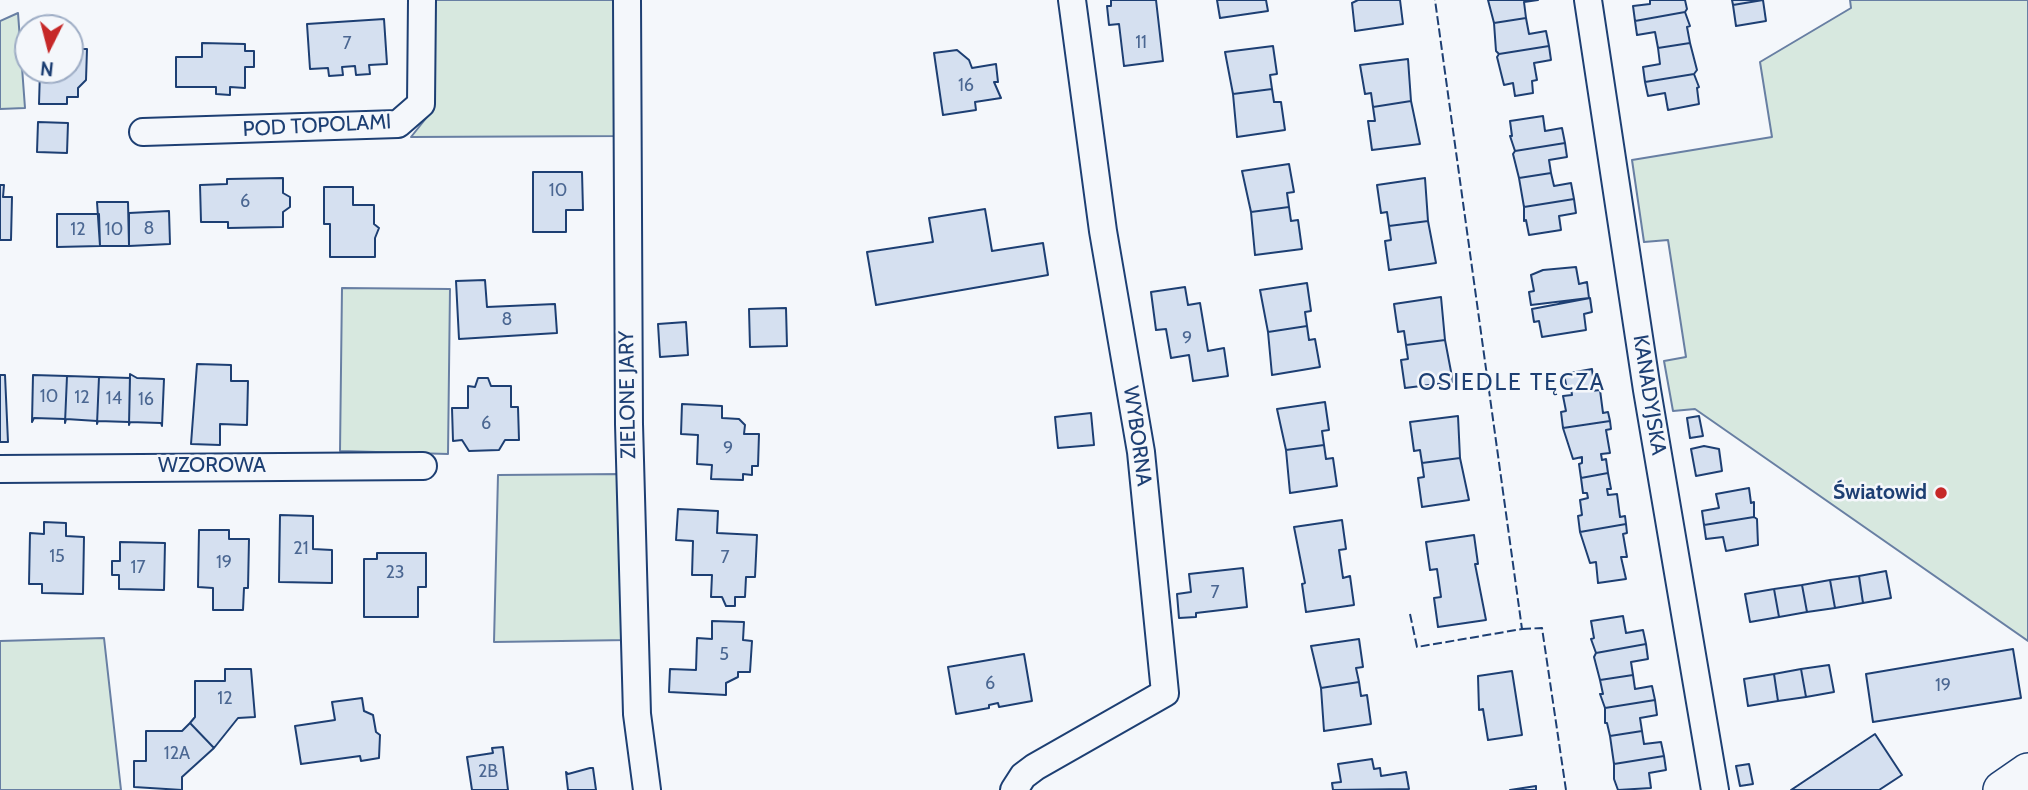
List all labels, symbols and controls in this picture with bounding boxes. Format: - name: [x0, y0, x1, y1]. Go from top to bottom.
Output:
- north arrow: [14, 14, 84, 84]
- house number: 11: [1135, 32, 1147, 54]
- house number: 7: [342, 33, 352, 55]
- text: N: [39, 56, 55, 81]
- house number: 16: [958, 75, 974, 97]
- street label: POD TOPOLAMI: [242, 110, 392, 142]
- house number: 10: [549, 180, 567, 202]
- house number: 6: [240, 191, 250, 213]
- house number: 8: [144, 218, 154, 240]
- house number: 12: [70, 219, 86, 241]
- house number: 10: [105, 219, 123, 241]
- house number: 8: [502, 309, 512, 331]
- house number: 9: [1182, 328, 1192, 350]
- street label: ZIELONE JARY: [614, 331, 642, 459]
- street label: KANADYJSKA: [1627, 333, 1671, 457]
- district label: OSIEDLE TĘCZA: [1420, 369, 1604, 397]
- street label: WYBORNA: [1118, 384, 1156, 488]
- house number: 10: [40, 386, 58, 408]
- house number: 12: [74, 387, 90, 409]
- house number: 14: [106, 388, 122, 410]
- house number: 16: [138, 389, 154, 411]
- house number: 6: [481, 413, 491, 435]
- house number: 9: [723, 438, 733, 460]
- street label: WZOROWA: [158, 453, 266, 479]
- place label: Światowid: [1833, 480, 1927, 506]
- marker: Światowid: [1933, 485, 1949, 501]
- house number: 21: [293, 538, 309, 560]
- house number: 15: [49, 546, 65, 568]
- house number: 7: [720, 547, 730, 569]
- house number: 19: [216, 552, 232, 574]
- house number: 17: [131, 557, 145, 579]
- house number: 23: [385, 562, 405, 584]
- house number: 7: [1210, 582, 1220, 604]
- house number: 5: [719, 644, 729, 666]
- house number: 6: [985, 673, 995, 695]
- house number: 19: [1935, 675, 1951, 697]
- house number: 12: [217, 688, 233, 710]
- house number: 12A: [164, 743, 190, 765]
- house number: 2B: [478, 761, 498, 783]

